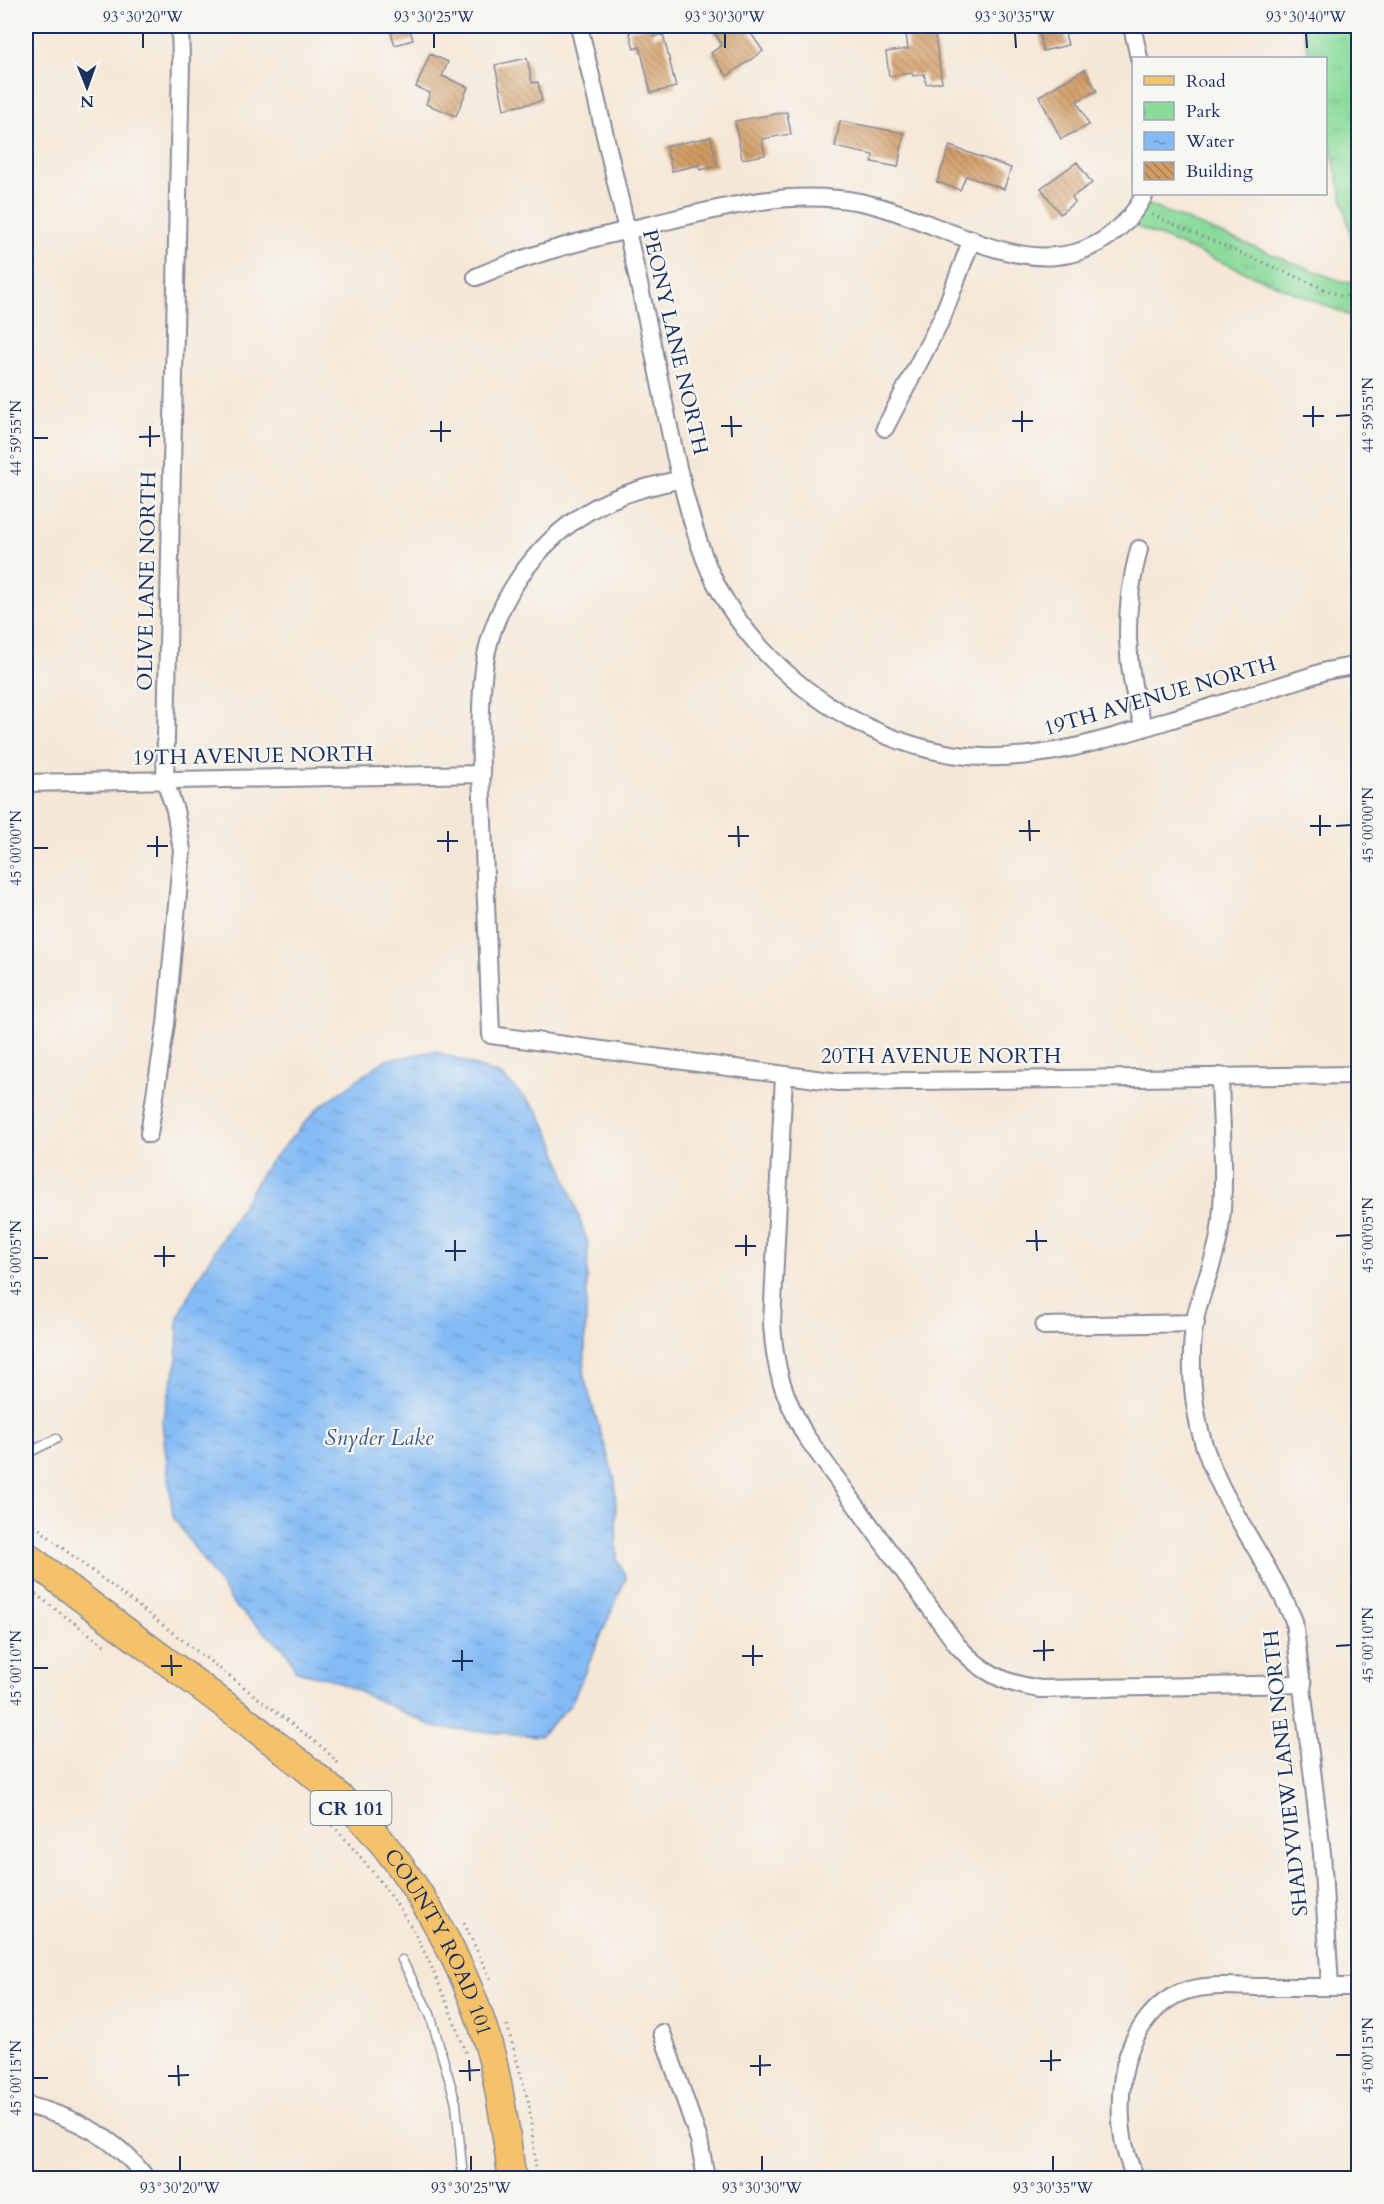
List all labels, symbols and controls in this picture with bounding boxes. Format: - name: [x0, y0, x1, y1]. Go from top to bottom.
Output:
- text: 93°30'20"W: [103, 7, 183, 27]
- text: 93°30'25"W: [394, 7, 474, 27]
- text: 93°30'30"W: [685, 7, 765, 27]
- text: 93°30'35"W: [975, 7, 1055, 27]
- text: 93°30'40"W: [1266, 7, 1346, 27]
- north arrow: [57, 57, 117, 117]
- legend: [1132, 57, 1327, 195]
- text: Road: [1186, 69, 1226, 94]
- text: N: [80, 90, 94, 112]
- text: Park: [1186, 99, 1221, 124]
- text: Water: [1185, 129, 1235, 154]
- text: Building: [1186, 159, 1254, 184]
- street label: PEONY LANE NORTH: [635, 226, 715, 458]
- text: 44°59'55"N: [1358, 377, 1378, 453]
- text: 44°59'55"N: [6, 400, 26, 476]
- street label: OLIVE LANE NORTH: [131, 471, 163, 691]
- street label: 19TH AVENUE NORTH: [1040, 649, 1280, 743]
- street label: 19TH AVENUE NORTH: [132, 739, 374, 773]
- text: 45°00'00"N: [1358, 787, 1378, 863]
- text: 45°00'00"N: [6, 810, 26, 886]
- street label: 20TH AVENUE NORTH: [821, 1042, 1061, 1071]
- text: 45°00'05"N: [1358, 1197, 1378, 1273]
- text: 45°00'05"N: [6, 1220, 26, 1296]
- water label: Snyder Lake: [325, 1423, 434, 1453]
- text: 45°00'10"N: [1358, 1607, 1378, 1683]
- street label: SHADYVIEW LANE NORTH: [1257, 1628, 1315, 1918]
- text: 45°00'10"N: [6, 1630, 26, 1706]
- road number: CR 101: [310, 1791, 392, 1825]
- street label: COUNTY ROAD 101: [377, 1842, 499, 2040]
- text: 45°00'15"N: [1358, 2017, 1378, 2093]
- text: 45°00'15"N: [6, 2040, 26, 2116]
- text: 93°30'20"W: [140, 2178, 220, 2198]
- text: 93°30'25"W: [431, 2178, 511, 2198]
- text: 93°30'30"W: [722, 2178, 802, 2198]
- text: 93°30'35"W: [1013, 2178, 1093, 2198]

